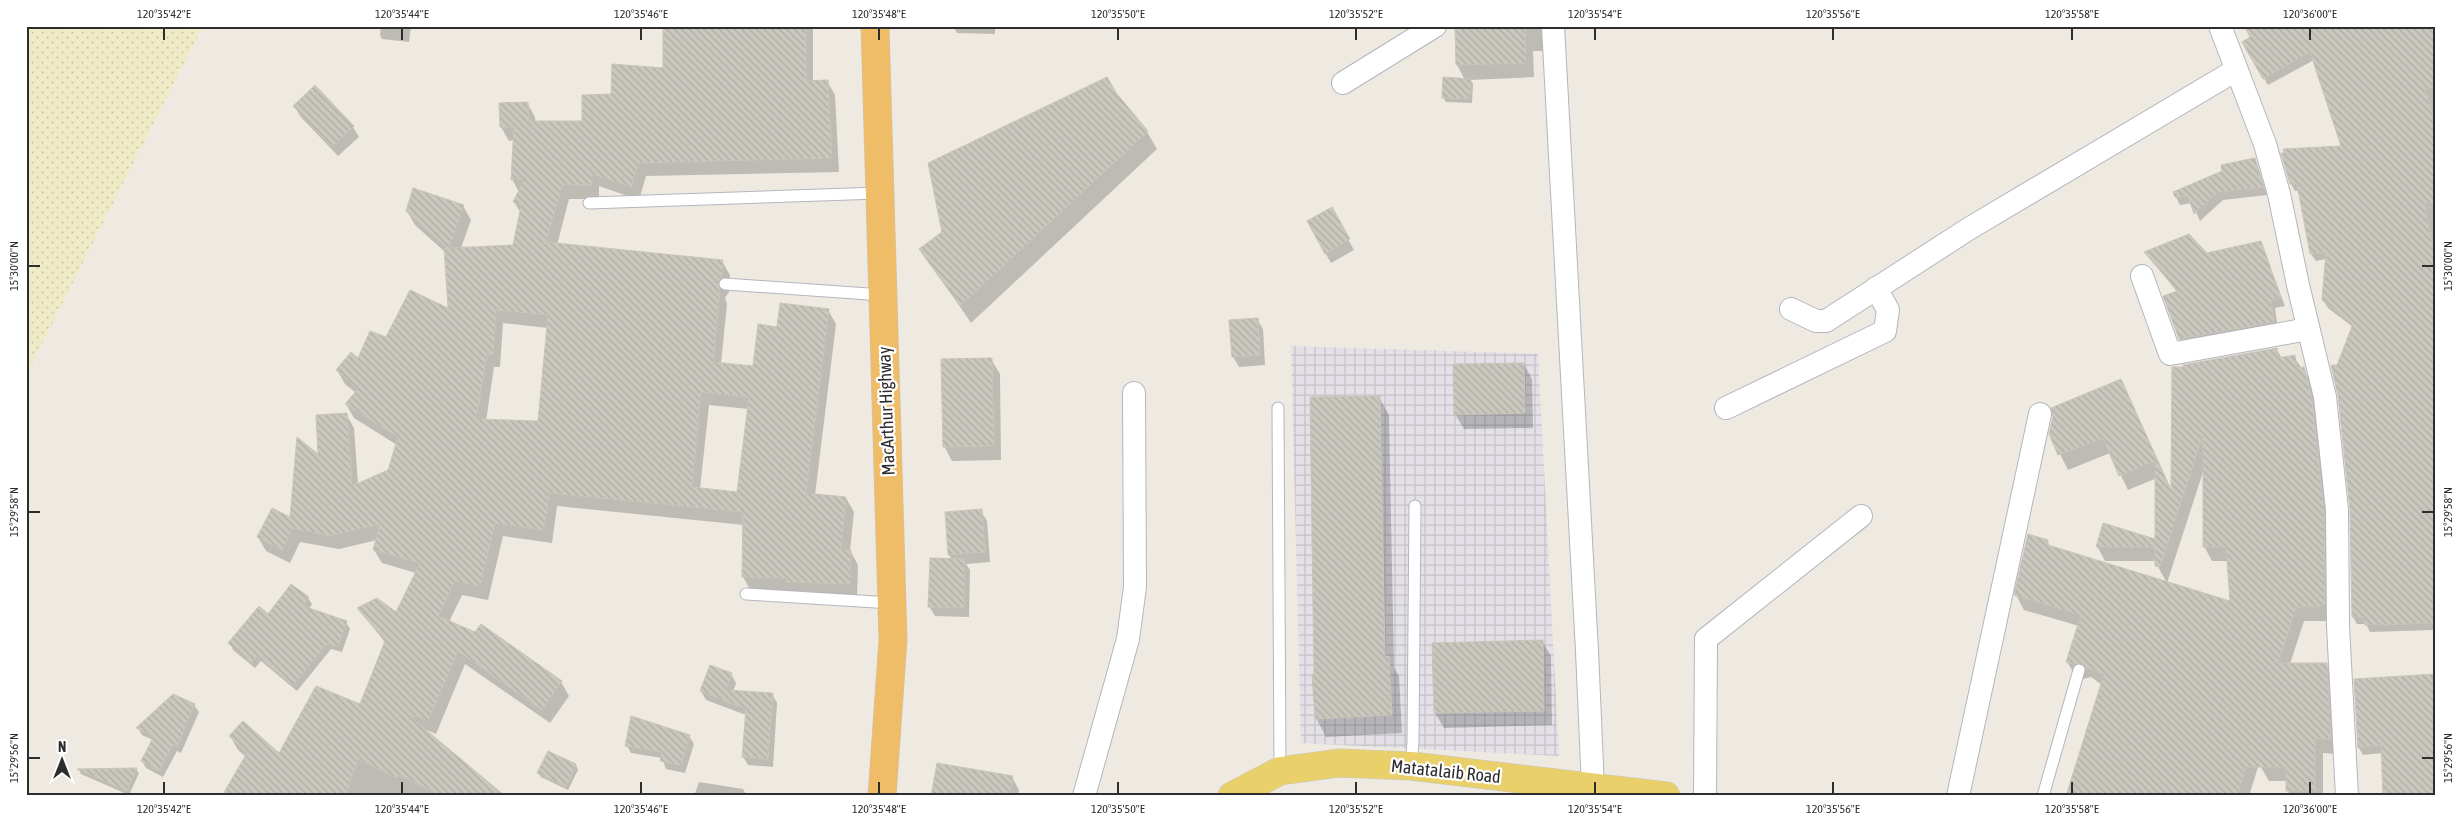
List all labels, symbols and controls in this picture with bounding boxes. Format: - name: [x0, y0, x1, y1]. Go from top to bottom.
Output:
- text: 120°35'42"E: [137, 7, 191, 21]
- text: 120°35'44"E: [375, 7, 429, 21]
- text: 120°35'46"E: [614, 7, 668, 21]
- text: 120°35'48"E: [852, 7, 906, 21]
- text: 120°35'50"E: [1091, 7, 1145, 21]
- text: 120°35'52"E: [1329, 7, 1383, 21]
- text: 120°35'54"E: [1568, 7, 1622, 21]
- text: 120°35'56"E: [1806, 7, 1860, 21]
- text: 120°35'58"E: [2045, 7, 2099, 21]
- text: 120°36'00"E: [2283, 7, 2337, 21]
- text: 15°30'00"N: [7, 241, 21, 291]
- text: 15°30'00"N: [2441, 241, 2455, 291]
- street label: MacArthur Highway: [873, 346, 899, 476]
- text: 15°29'58"N: [7, 487, 21, 537]
- text: 15°29'58"N: [2441, 487, 2455, 537]
- text: 15°29'56"N: [7, 733, 21, 783]
- text: 15°29'56"N: [2441, 733, 2455, 783]
- north arrow: [38, 734, 88, 784]
- text: N: [58, 739, 66, 755]
- street label: Matatalaib Road: [1390, 755, 1502, 787]
- text: 120°35'42"E: [137, 802, 191, 816]
- text: 120°35'44"E: [375, 802, 429, 816]
- text: 120°35'46"E: [614, 802, 668, 816]
- text: 120°35'48"E: [852, 802, 906, 816]
- text: 120°35'50"E: [1091, 802, 1145, 816]
- text: 120°35'52"E: [1329, 802, 1383, 816]
- text: 120°35'54"E: [1568, 802, 1622, 816]
- text: 120°35'56"E: [1806, 802, 1860, 816]
- text: 120°35'58"E: [2045, 802, 2099, 816]
- text: 120°36'00"E: [2283, 802, 2337, 816]

